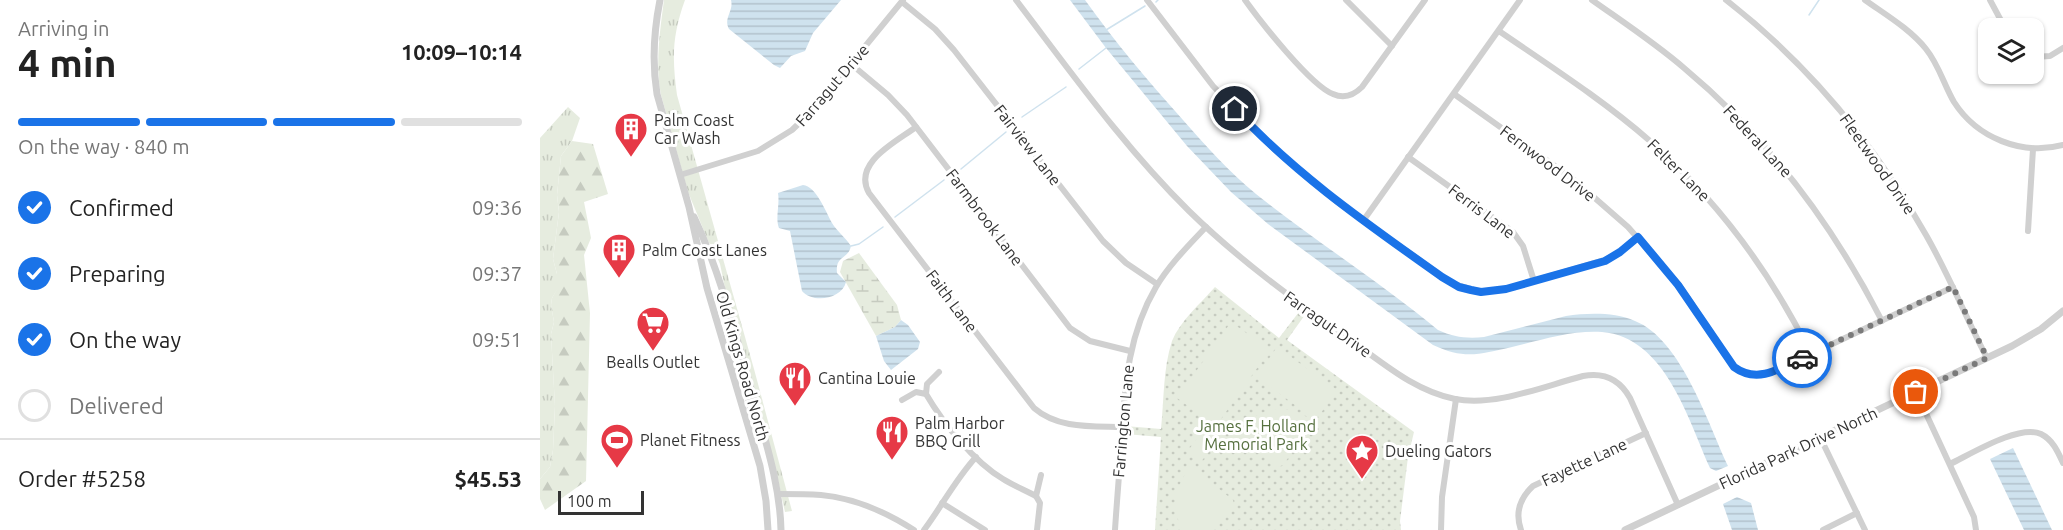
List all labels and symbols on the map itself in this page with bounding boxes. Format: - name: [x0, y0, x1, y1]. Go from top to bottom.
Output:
- street label: Farragut Drive: [792, 40, 872, 130]
- pin: [1209, 83, 1260, 134]
- street label: Fairview Lane: [991, 101, 1065, 189]
- street label: Federal Lane: [1720, 101, 1796, 181]
- street label: Fleetwood Drive: [1837, 110, 1919, 218]
- building icon: Palm Coast Car Wash: [613, 111, 649, 158]
- place label: Palm Coast Car Wash: [654, 111, 735, 147]
- street label: Fernwood Drive: [1497, 121, 1599, 205]
- street label: Felter Lane: [1644, 135, 1714, 205]
- street label: Farmbrook Lane: [943, 165, 1027, 269]
- street label: Ferris Lane: [1445, 180, 1519, 242]
- building icon: Palm Coast Lanes: [601, 232, 637, 279]
- place label: Palm Coast Lanes: [642, 241, 767, 259]
- street label: Faith Lane: [923, 266, 981, 336]
- street label: Farragut Drive: [1281, 287, 1375, 361]
- street label: Old Kings Road North: [713, 289, 773, 443]
- supermarket icon: Bealls Outlet: [635, 305, 671, 352]
- courier: [1772, 328, 1832, 388]
- place label: Bealls Outlet: [606, 353, 700, 371]
- restaurant icon: Cantina Louie: [777, 360, 813, 407]
- street label: Farrington Lane: [1109, 364, 1137, 478]
- pin: [1890, 366, 1941, 417]
- place label: Cantina Louie: [818, 369, 916, 387]
- street label: Florida Park Drive North: [1716, 403, 1880, 493]
- restaurant icon: Palm Harbor BBQ Grill: [874, 414, 910, 461]
- place label: Palm Harbor BBQ Grill: [915, 414, 1005, 450]
- park label: James F. Holland Memorial Park: [1196, 417, 1316, 453]
- sports icon: Planet Fitness: [599, 422, 635, 469]
- place label: Planet Fitness: [640, 431, 740, 449]
- place icon: Dueling Gators: [1344, 433, 1380, 480]
- street label: Fayette Lane: [1539, 434, 1629, 490]
- place label: Dueling Gators: [1385, 442, 1492, 460]
- scale bar: [558, 488, 644, 516]

